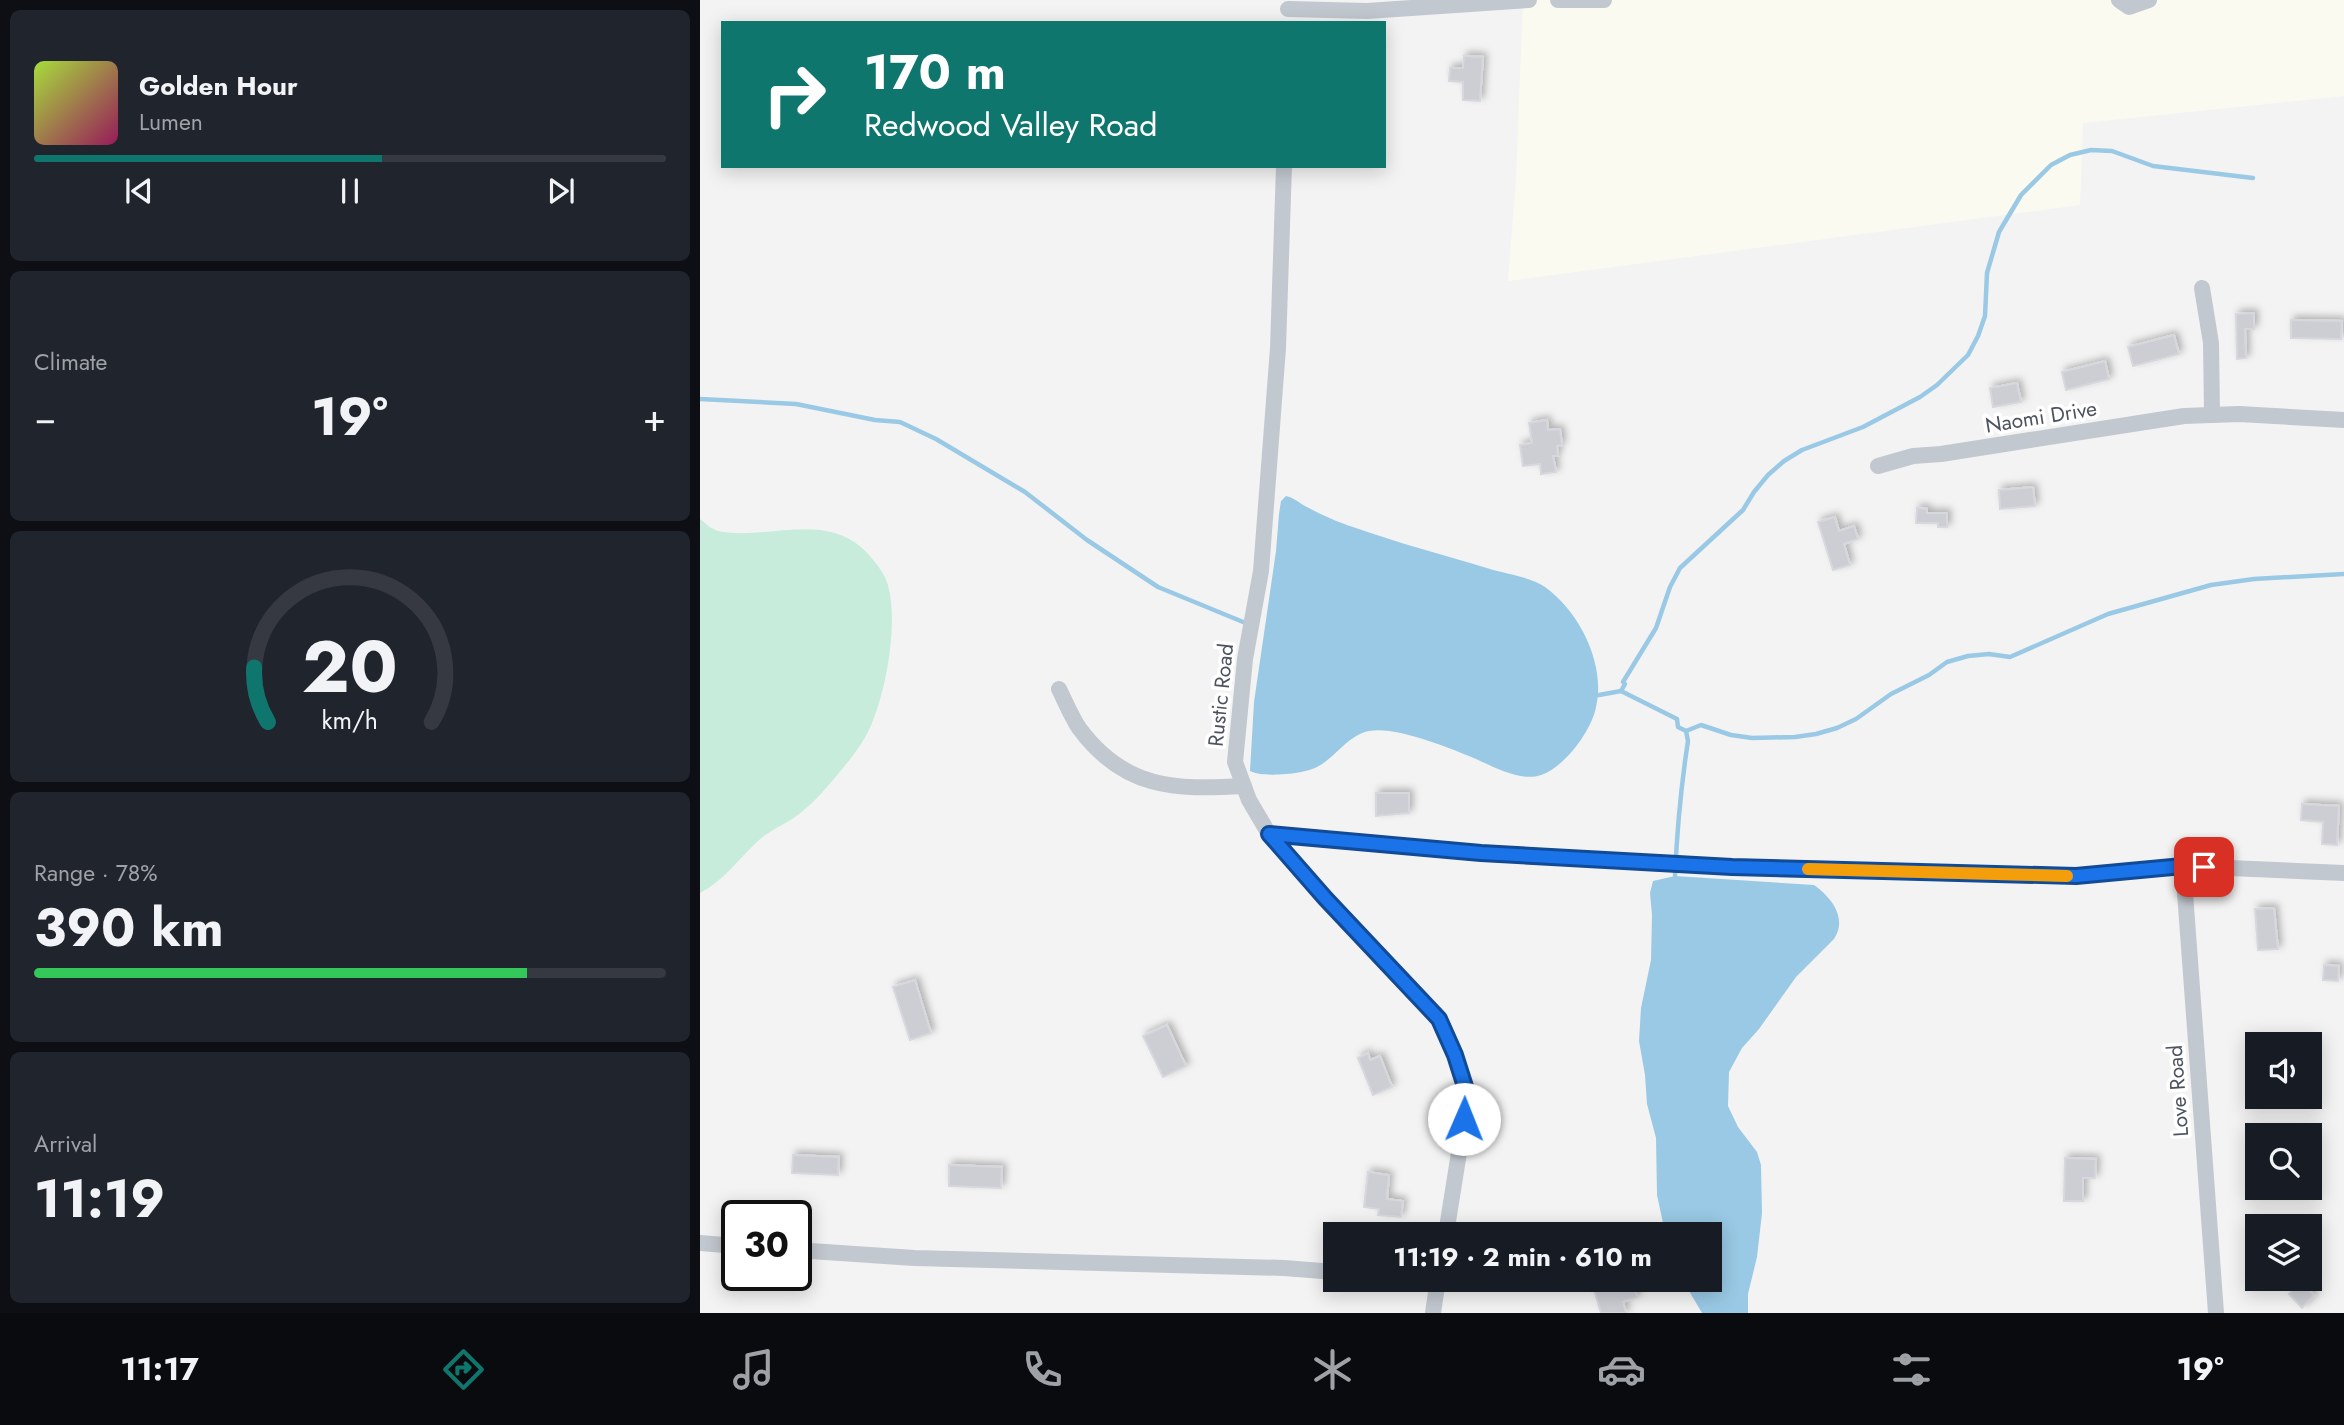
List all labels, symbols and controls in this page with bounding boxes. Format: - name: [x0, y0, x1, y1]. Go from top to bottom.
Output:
- text: 170 m: [864, 37, 1006, 107]
- icon: right: [749, 49, 840, 140]
- text: Golden Hour: [139, 67, 298, 105]
- text: Redwood Valley Road: [864, 102, 1157, 148]
- text: Lumen: [139, 105, 203, 139]
- icon: previous: [120, 172, 158, 210]
- icon: pause: [331, 172, 369, 210]
- icon: next: [542, 172, 580, 210]
- text: Climate: [34, 345, 107, 379]
- text: 19°: [311, 379, 388, 455]
- text: −: [34, 390, 56, 445]
- text: +: [643, 390, 666, 445]
- street label: Naomi Drive: [1983, 393, 2099, 441]
- text: 20: [302, 615, 398, 720]
- street label: Rustic Road: [1201, 642, 1241, 748]
- text: km/h: [322, 702, 378, 738]
- pin: [2174, 837, 2234, 897]
- icon: arrive: [2185, 848, 2223, 886]
- text: Range · 78%: [34, 856, 158, 890]
- text: 390 km: [34, 890, 224, 966]
- map controls: [2245, 1032, 2322, 1291]
- button: sound: [2245, 1032, 2322, 1109]
- street label: Love Road: [2160, 1044, 2196, 1138]
- position arrow: [1427, 1082, 1501, 1156]
- button: search: [2245, 1123, 2322, 1200]
- text: Arrival: [34, 1127, 97, 1161]
- text: 11:19: [34, 1161, 165, 1237]
- speed limit sign: 30: [721, 1200, 812, 1291]
- button: layers: [2245, 1214, 2322, 1291]
- text: 11:19 · 2 min · 610 m: [1393, 1238, 1652, 1276]
- icon: directions: [439, 1345, 488, 1394]
- icon: music: [729, 1345, 778, 1394]
- icon: phone: [1018, 1345, 1067, 1394]
- icon: climate: [1308, 1345, 1357, 1394]
- icon: car: [1597, 1345, 1646, 1394]
- icon: filters: [1887, 1345, 1936, 1394]
- text: 11:17: [120, 1346, 199, 1392]
- text: 19°: [2176, 1346, 2224, 1392]

